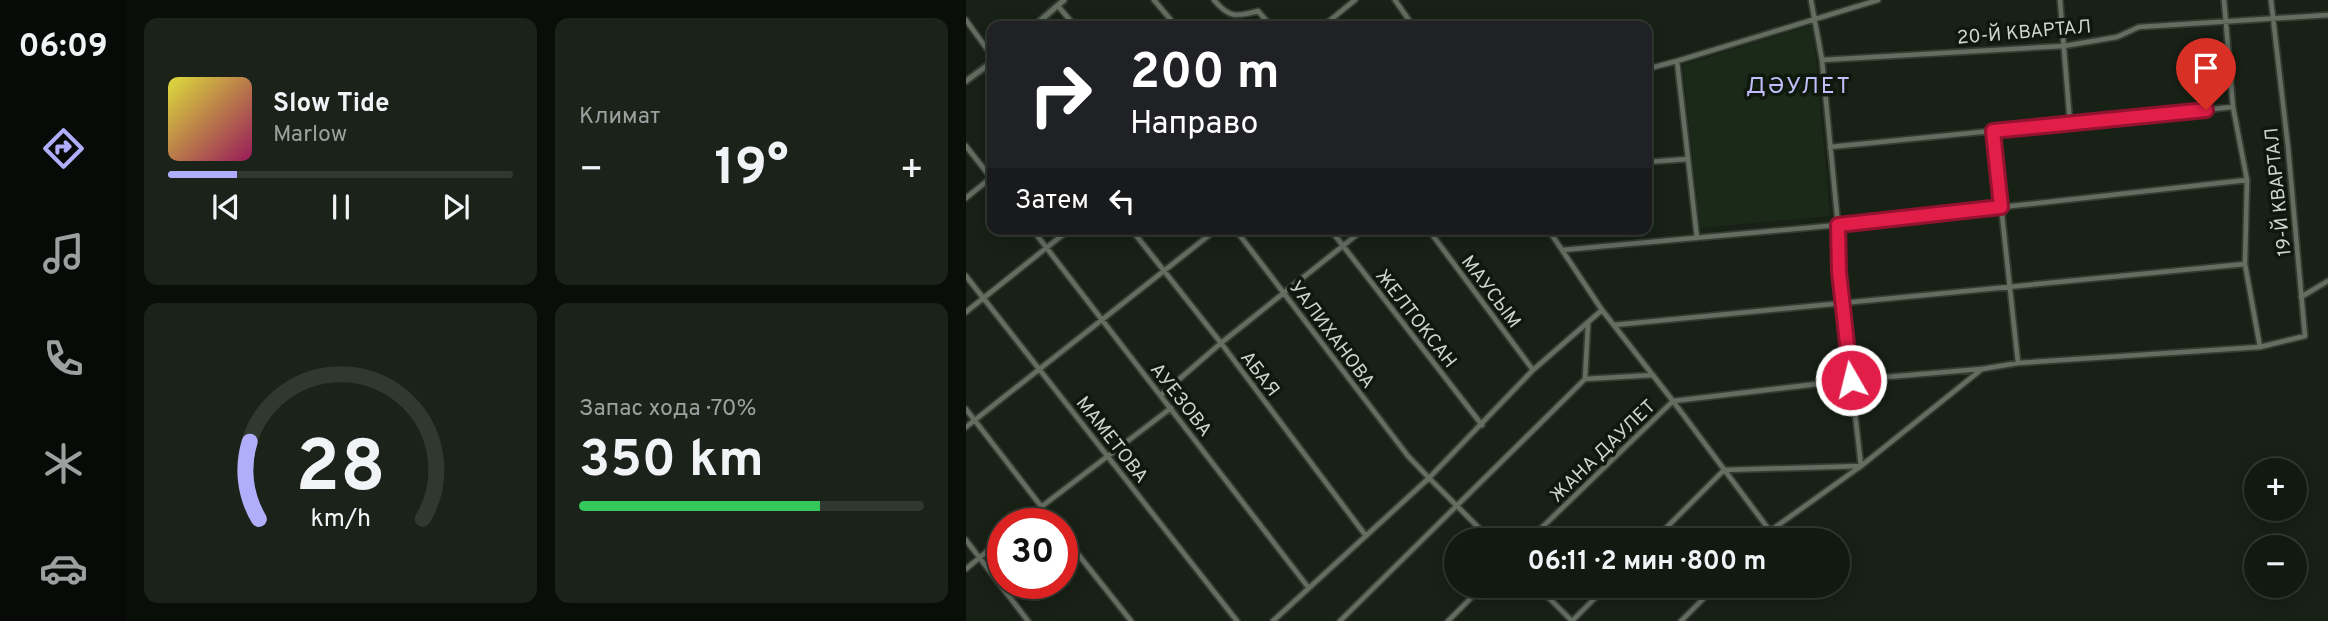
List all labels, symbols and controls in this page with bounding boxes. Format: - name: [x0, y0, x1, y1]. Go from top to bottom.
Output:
- street label: 20-Й КВАРТАЛ: [1956, 14, 2092, 51]
- text: 06:09: [18, 28, 108, 68]
- pin: [2176, 38, 2236, 110]
- text: 200 m: [1130, 44, 1280, 106]
- icon: right: [1015, 49, 1106, 140]
- icon: arrive: [2187, 49, 2225, 87]
- district label: ДӘУЛЕТ: [1746, 73, 1852, 102]
- text: Slow Tide: [273, 88, 390, 121]
- text: Климат: [579, 103, 660, 132]
- text: Направо: [1130, 105, 1258, 145]
- text: Marlow: [273, 121, 347, 150]
- icon: directions: [39, 124, 88, 173]
- street label: 19-Й КВАРТАЛ: [2259, 126, 2298, 257]
- text: 19°: [714, 137, 789, 203]
- text: −: [579, 147, 604, 196]
- text: +: [899, 147, 924, 196]
- icon: left: [1103, 182, 1141, 220]
- text: Затем: [1015, 185, 1089, 218]
- icon: previous: [207, 188, 245, 226]
- icon: pause: [322, 188, 360, 226]
- icon: next: [437, 188, 475, 226]
- icon: music: [39, 229, 88, 278]
- street label: МАУСЫМ: [1455, 251, 1526, 333]
- street label: ЖЕЛТОКСАН: [1369, 265, 1461, 373]
- street label: УАЛИХАНОВА: [1283, 277, 1380, 394]
- icon: phone: [39, 334, 88, 383]
- position arrow: [1814, 343, 1888, 417]
- street label: АБАЯ: [1235, 347, 1284, 402]
- street label: АУЕЗОВА: [1144, 358, 1217, 442]
- street label: МАМЕТОВА: [1070, 392, 1153, 488]
- text: Запас хода · 70%: [579, 395, 757, 424]
- street label: ЖАНА ДАУЛЕТ: [1545, 395, 1661, 508]
- text: 28: [295, 425, 386, 517]
- text: 350 km: [579, 429, 764, 495]
- icon: climate: [39, 439, 88, 488]
- map controls: [2244, 458, 2307, 598]
- button: +: [2244, 458, 2307, 521]
- text: km/h: [310, 504, 371, 536]
- speed limit sign: 30: [987, 508, 1078, 599]
- button: −: [2244, 535, 2307, 598]
- icon: car: [39, 544, 88, 593]
- text: 06:11 · 2 мин · 800 m: [1528, 546, 1766, 579]

